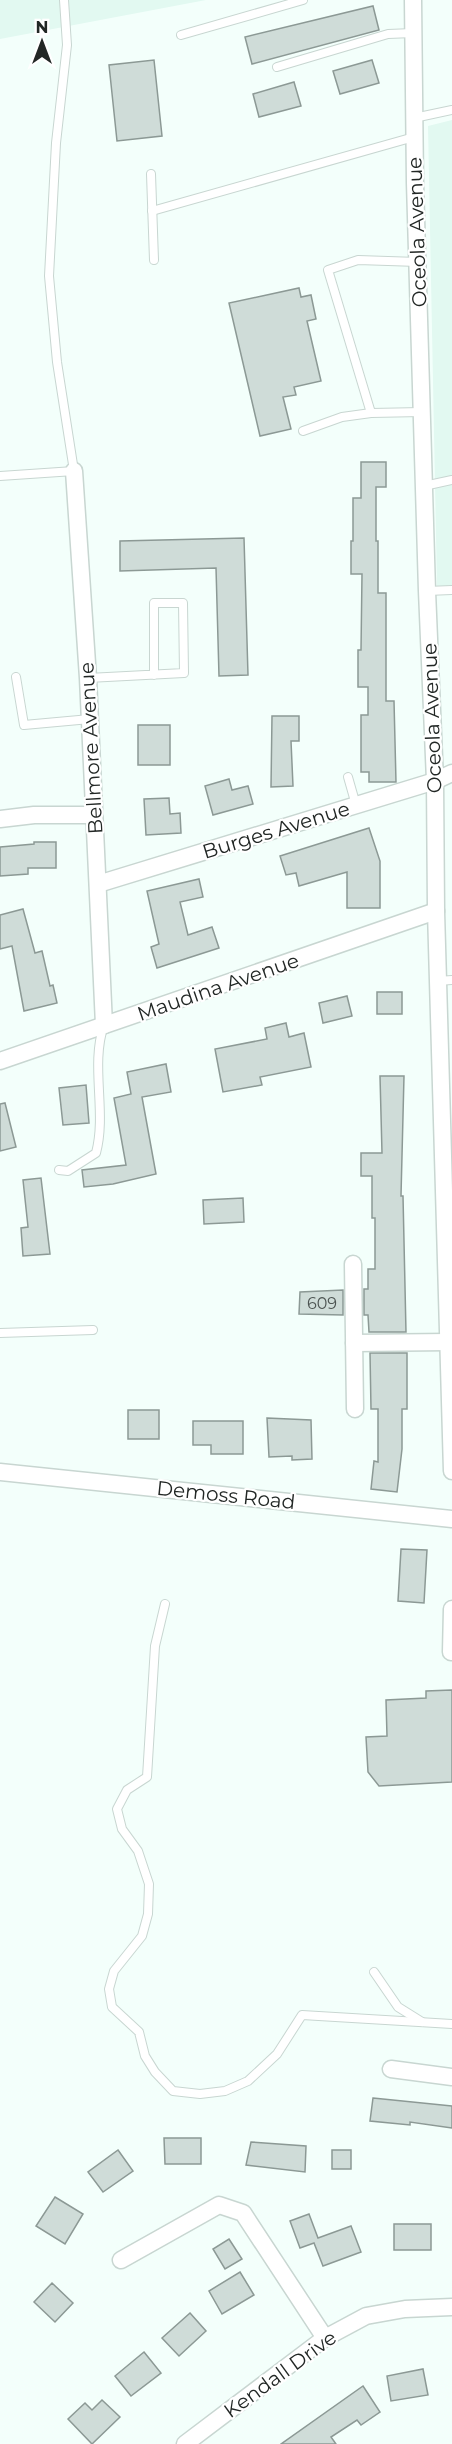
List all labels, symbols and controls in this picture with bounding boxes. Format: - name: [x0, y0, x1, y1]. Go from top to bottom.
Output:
- north arrow: [12, 12, 72, 72]
- text: N: [36, 18, 48, 37]
- street label: Oceola Avenue: [402, 156, 432, 308]
- street label: Oceola Avenue: [417, 642, 447, 794]
- street label: Bellmore Avenue: [75, 661, 107, 835]
- street label: Burges Avenue: [200, 796, 352, 864]
- street label: Maudina Avenue: [134, 948, 302, 1026]
- house number: 609: [307, 1294, 337, 1313]
- street label: Demoss Road: [155, 1476, 297, 1514]
- street label: Kendall Drive: [219, 2325, 341, 2423]

